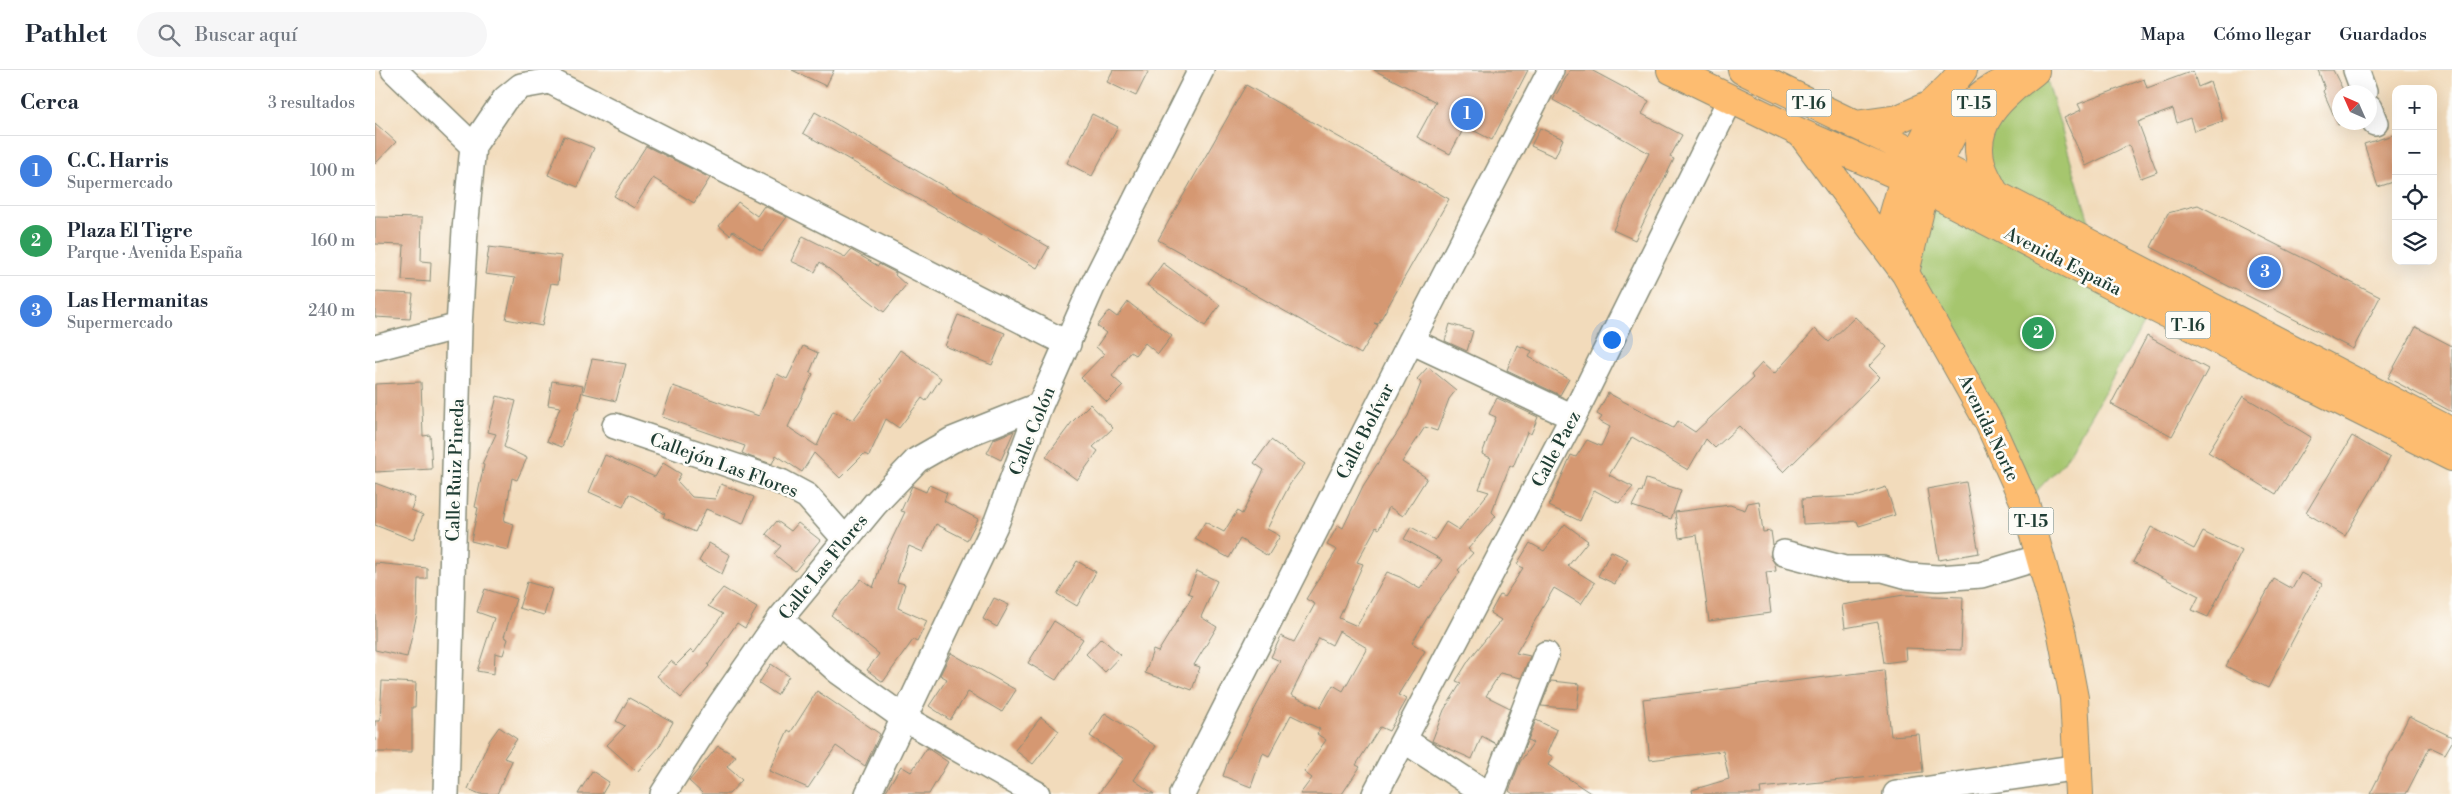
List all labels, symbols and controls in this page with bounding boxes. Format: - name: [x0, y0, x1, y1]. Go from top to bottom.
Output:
- search box: [137, 12, 487, 57]
- text: Pathlet: [25, 20, 107, 50]
- icon: search: [155, 21, 183, 49]
- text: Buscar aquí: [195, 23, 297, 47]
- text: Mapa: [2141, 23, 2185, 46]
- text: Cómo llegar: [2213, 23, 2311, 46]
- text: Guardados: [2339, 23, 2427, 46]
- north arrow: [2332, 85, 2377, 130]
- map controls: [2392, 85, 2437, 265]
- button: +: [2392, 85, 2437, 130]
- road number: T-16: [1787, 89, 1831, 116]
- road number: T-15: [1951, 89, 1997, 116]
- text: Cerca: [20, 90, 79, 116]
- text: 3 resultados: [268, 93, 355, 113]
- pin: 1: [1451, 95, 1483, 133]
- button: −: [2392, 130, 2437, 175]
- text: C.C. Harris: [67, 149, 169, 173]
- text: 1: [32, 161, 40, 181]
- text: 100 m: [310, 161, 355, 181]
- text: Supermercado: [67, 173, 173, 193]
- button: locate: [2392, 175, 2437, 220]
- text: Plaza El Tigre: [67, 219, 193, 243]
- button: layers: [2392, 220, 2437, 265]
- street label: Avenida España: [1999, 222, 2126, 301]
- text: 2: [31, 231, 41, 251]
- text: 160 m: [311, 231, 355, 251]
- text: Parque · Avenida España: [67, 243, 243, 263]
- pin: 3: [2249, 253, 2281, 291]
- text: Las Hermanitas: [67, 289, 208, 313]
- text: 3: [31, 301, 41, 321]
- text: 240 m: [308, 301, 355, 321]
- road number: T-16: [2165, 312, 2211, 338]
- text: Supermercado: [67, 313, 173, 333]
- pin: 2: [2022, 314, 2054, 352]
- your location: [1599, 327, 1625, 353]
- street label: Avenida Norte: [1952, 370, 2024, 485]
- street label: Calle Bolívar: [1331, 379, 1400, 483]
- street label: Calle Colón: [1004, 383, 1061, 479]
- street label: Calle Ruiz Pineda: [442, 397, 470, 542]
- street label: Calle Paez: [1527, 407, 1586, 491]
- street label: Callejón Las Flores: [646, 428, 801, 503]
- road number: T-15: [2009, 508, 2053, 534]
- street label: Calle Las Flores: [774, 510, 873, 625]

